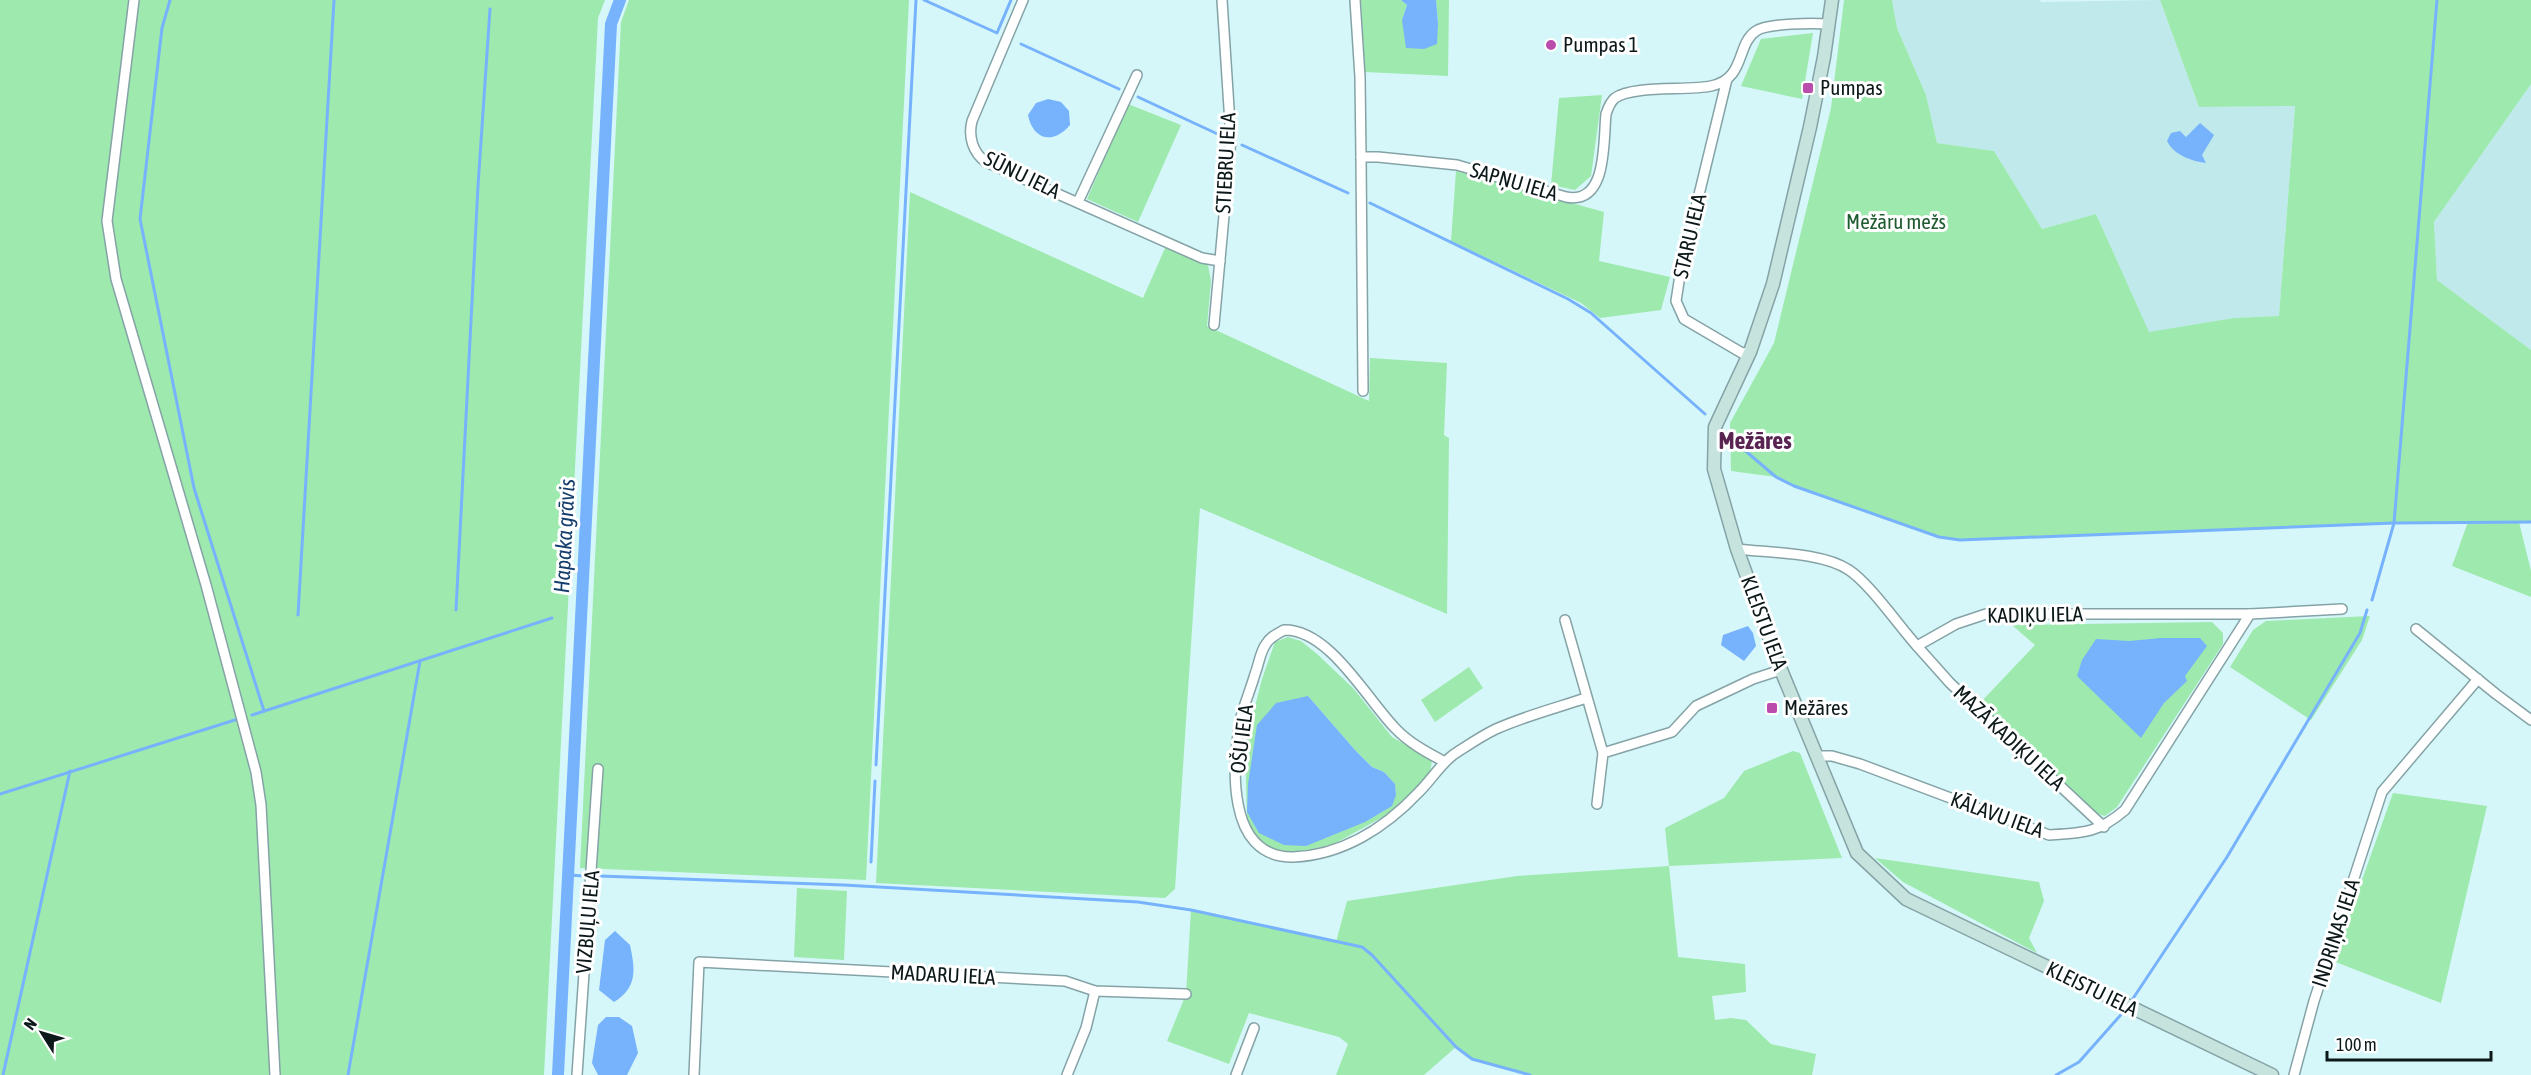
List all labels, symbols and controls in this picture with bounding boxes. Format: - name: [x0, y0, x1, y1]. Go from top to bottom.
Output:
- place label: Pumpas 1: [1563, 32, 1638, 56]
- marker: Pumpas 1: [1544, 38, 1558, 52]
- place label: Pumpas: [1820, 75, 1883, 99]
- marker: Pumpas: [1801, 81, 1815, 95]
- street label: STIEBRU IELA: [1210, 111, 1240, 214]
- street label: SŪNU IELA: [981, 145, 1065, 203]
- street label: SAPŅU IELA: [1468, 157, 1561, 205]
- street label: STARU IELA: [1668, 191, 1711, 280]
- park label: Mežāru mežs: [1846, 209, 1946, 233]
- district label: Mežāres: [1718, 427, 1792, 454]
- water label: Hapaka grāvis: [548, 478, 580, 594]
- street label: KLEISTU IELA: [1737, 572, 1793, 674]
- street label: KADIĶU IELA: [1987, 601, 2084, 627]
- street label: MAZĀ KADIĶU IELA: [1949, 680, 2071, 795]
- place label: Mežāres: [1784, 695, 1848, 719]
- marker: Mežāres: [1765, 701, 1779, 715]
- street label: OŠU IELA: [1225, 702, 1257, 775]
- street label: KĀLAVU IELA: [1948, 786, 2048, 842]
- street label: VIZBUĻU IELA: [571, 869, 604, 975]
- street label: INDRIŅAS IELA: [2306, 875, 2364, 990]
- street label: KLEISTU IELA: [2043, 956, 2143, 1021]
- street label: MADARU IELA: [890, 959, 997, 989]
- north arrow: [12, 1003, 72, 1063]
- text: N: [20, 1015, 40, 1033]
- scale bar: [2327, 1024, 2490, 1062]
- text: 100 m: [2336, 1034, 2377, 1055]

